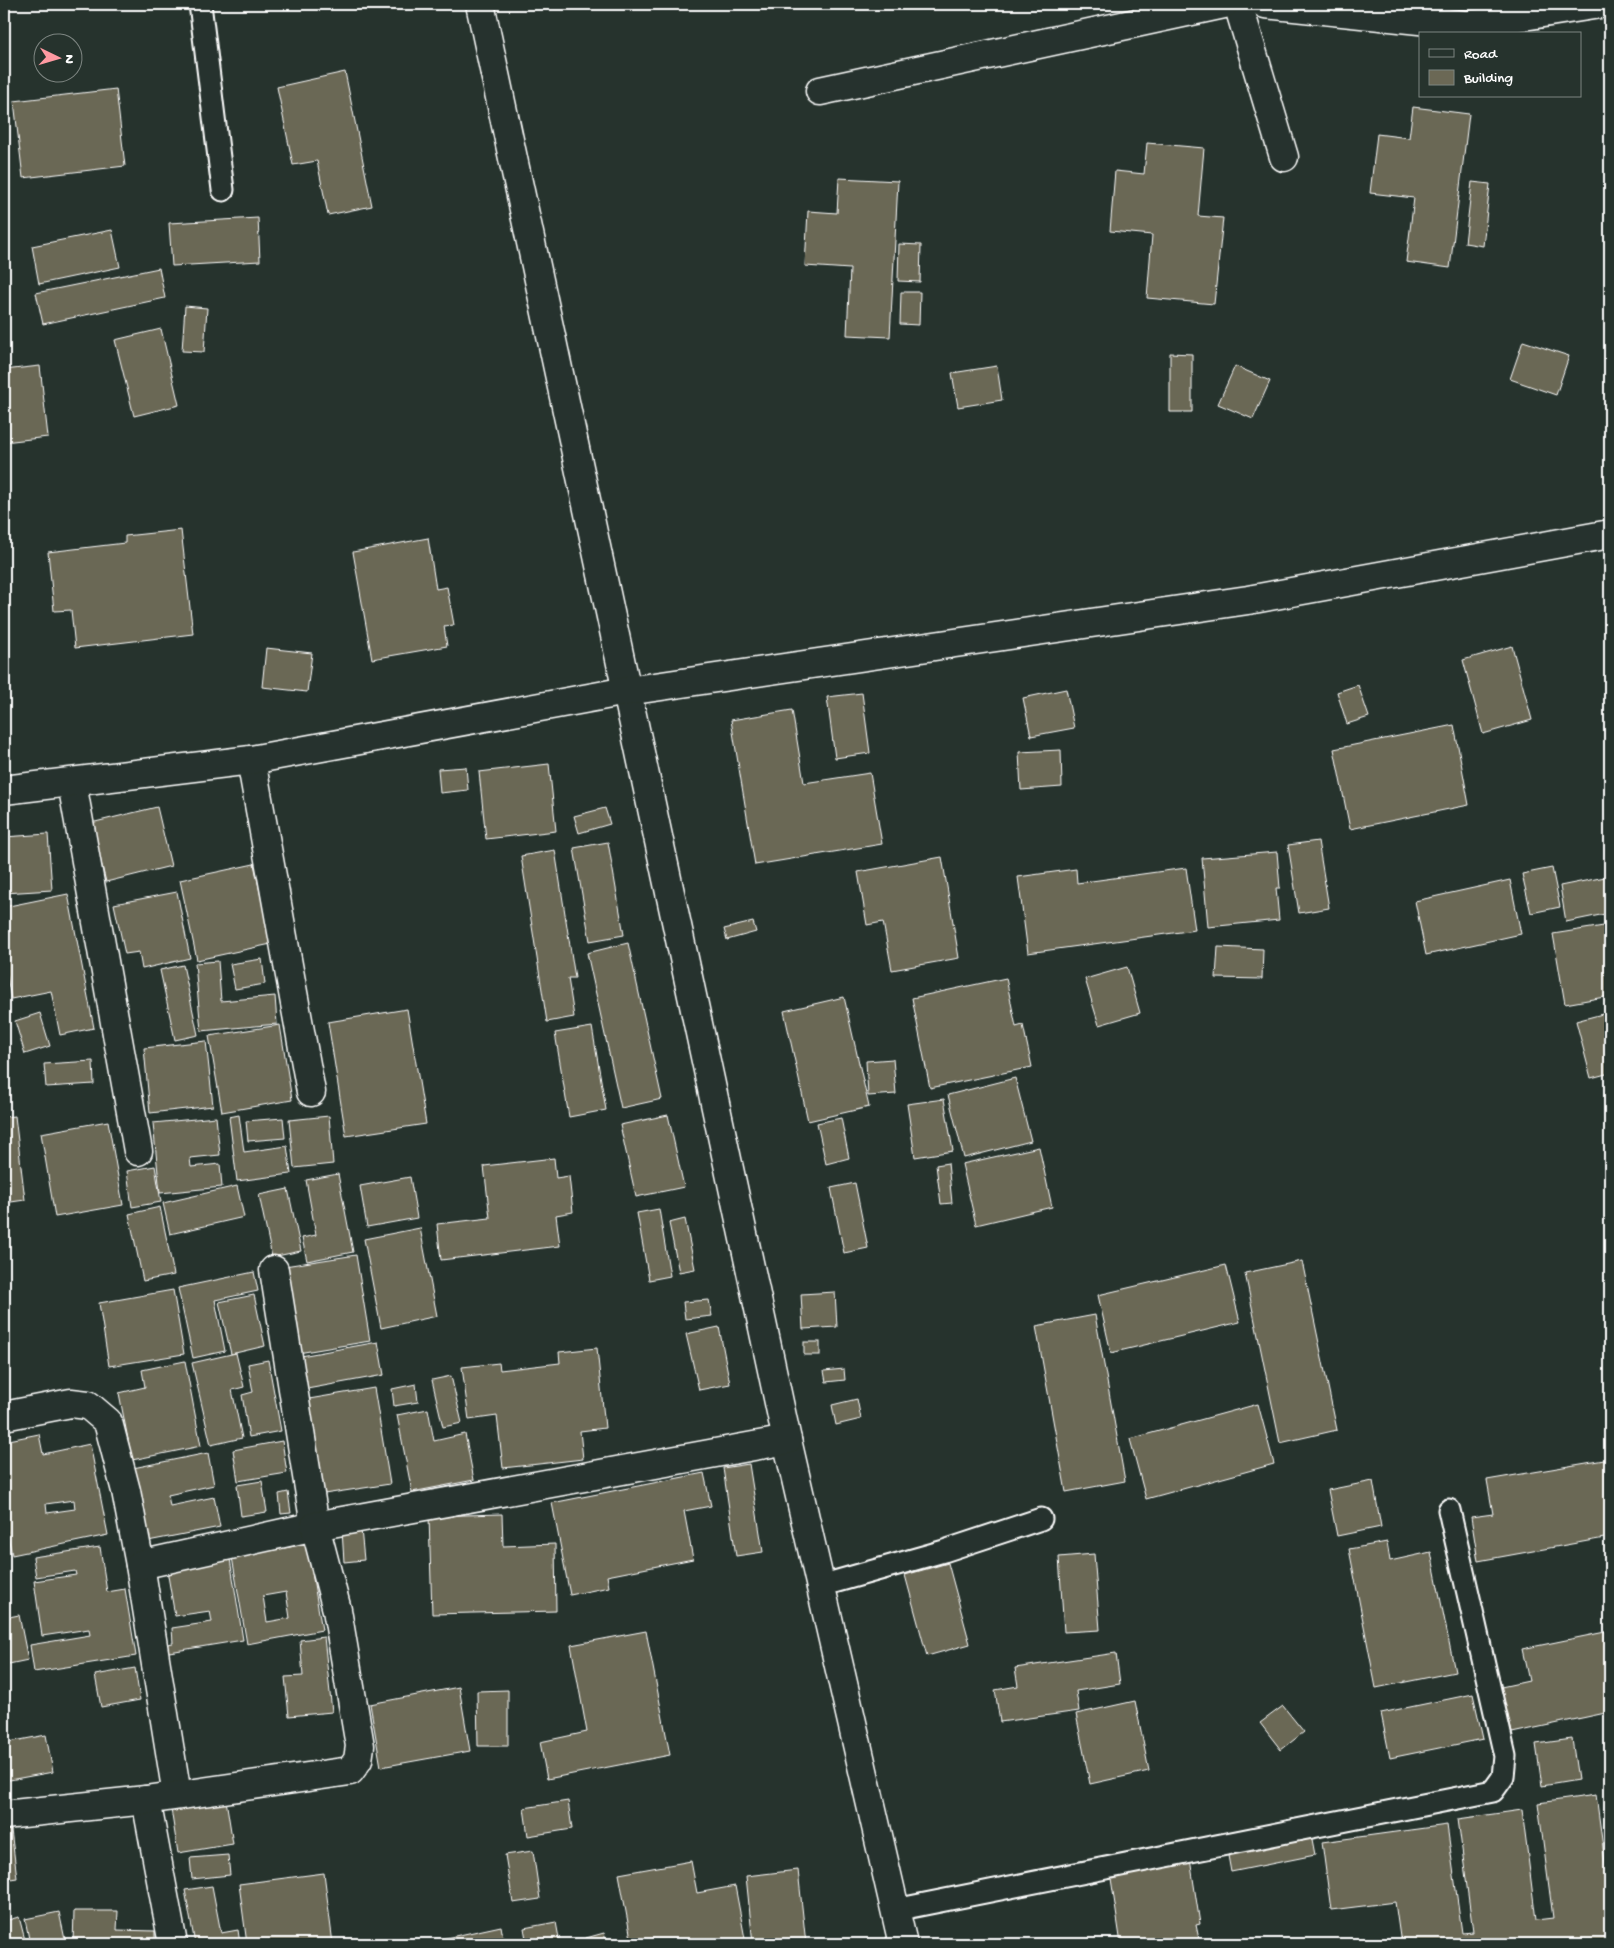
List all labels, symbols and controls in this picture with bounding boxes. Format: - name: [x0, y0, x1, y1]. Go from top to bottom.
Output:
- north arrow: [32, 32, 82, 82]
- legend: [1419, 32, 1582, 98]
- text: Road: [1464, 46, 1498, 64]
- text: N: [60, 54, 77, 64]
- text: Building: [1463, 70, 1513, 88]

